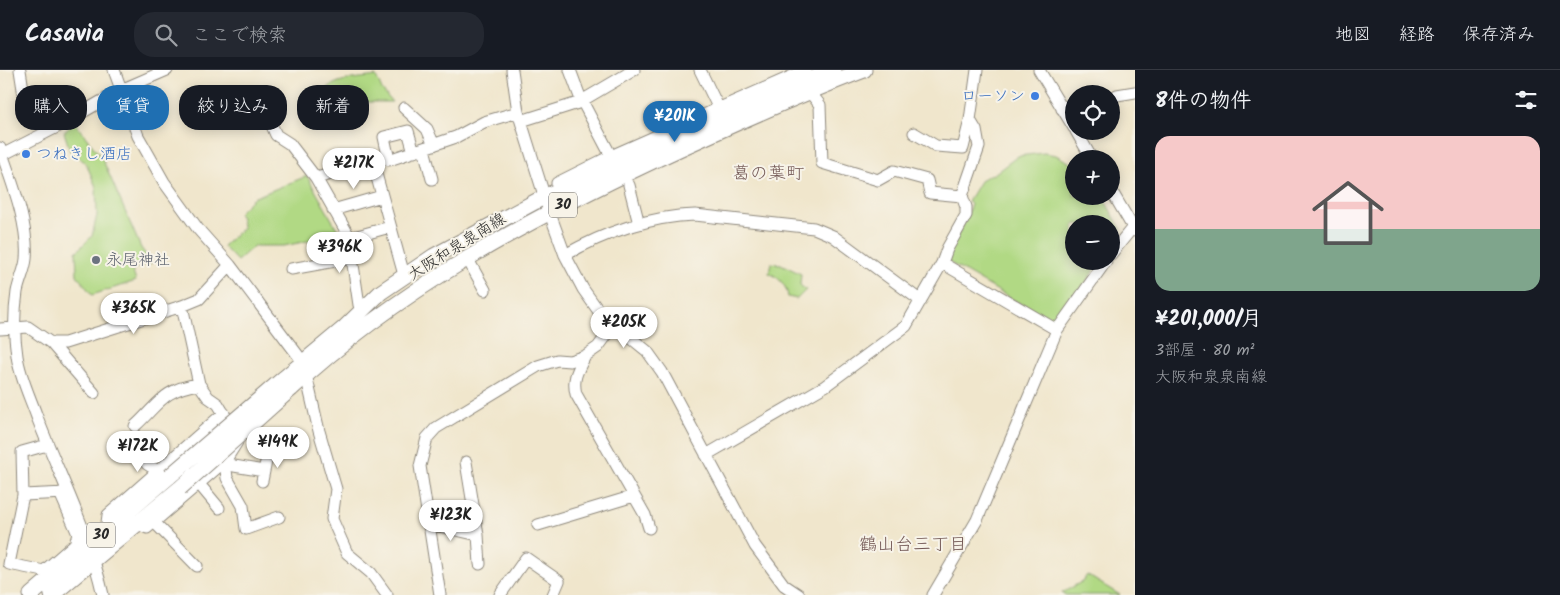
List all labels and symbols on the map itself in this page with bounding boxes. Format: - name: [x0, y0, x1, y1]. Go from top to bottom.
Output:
- place label: ローソン: [961, 84, 1025, 109]
- marker: ローソン: [1029, 90, 1041, 102]
- pin: ¥201K: [640, 100, 710, 143]
- place label: つねきし酒店: [36, 142, 132, 167]
- marker: つねきし酒店: [20, 148, 32, 160]
- pin: ¥217K: [319, 148, 389, 190]
- district label: 葛の葉町: [732, 160, 804, 189]
- road number: 30: [549, 192, 577, 218]
- street label: 大阪和泉泉南線: [403, 207, 511, 287]
- pin: ¥396K: [305, 232, 375, 274]
- place label: 永尾神社: [106, 248, 170, 273]
- marker: 永尾神社: [90, 254, 102, 266]
- pin: ¥365K: [99, 292, 169, 335]
- pin: ¥205K: [589, 306, 659, 349]
- pin: ¥149K: [243, 426, 313, 469]
- pin: ¥172K: [103, 430, 173, 473]
- pin: ¥123K: [416, 500, 486, 542]
- road number: 30: [87, 522, 115, 548]
- district label: 鶴山台三丁目: [859, 531, 967, 560]

